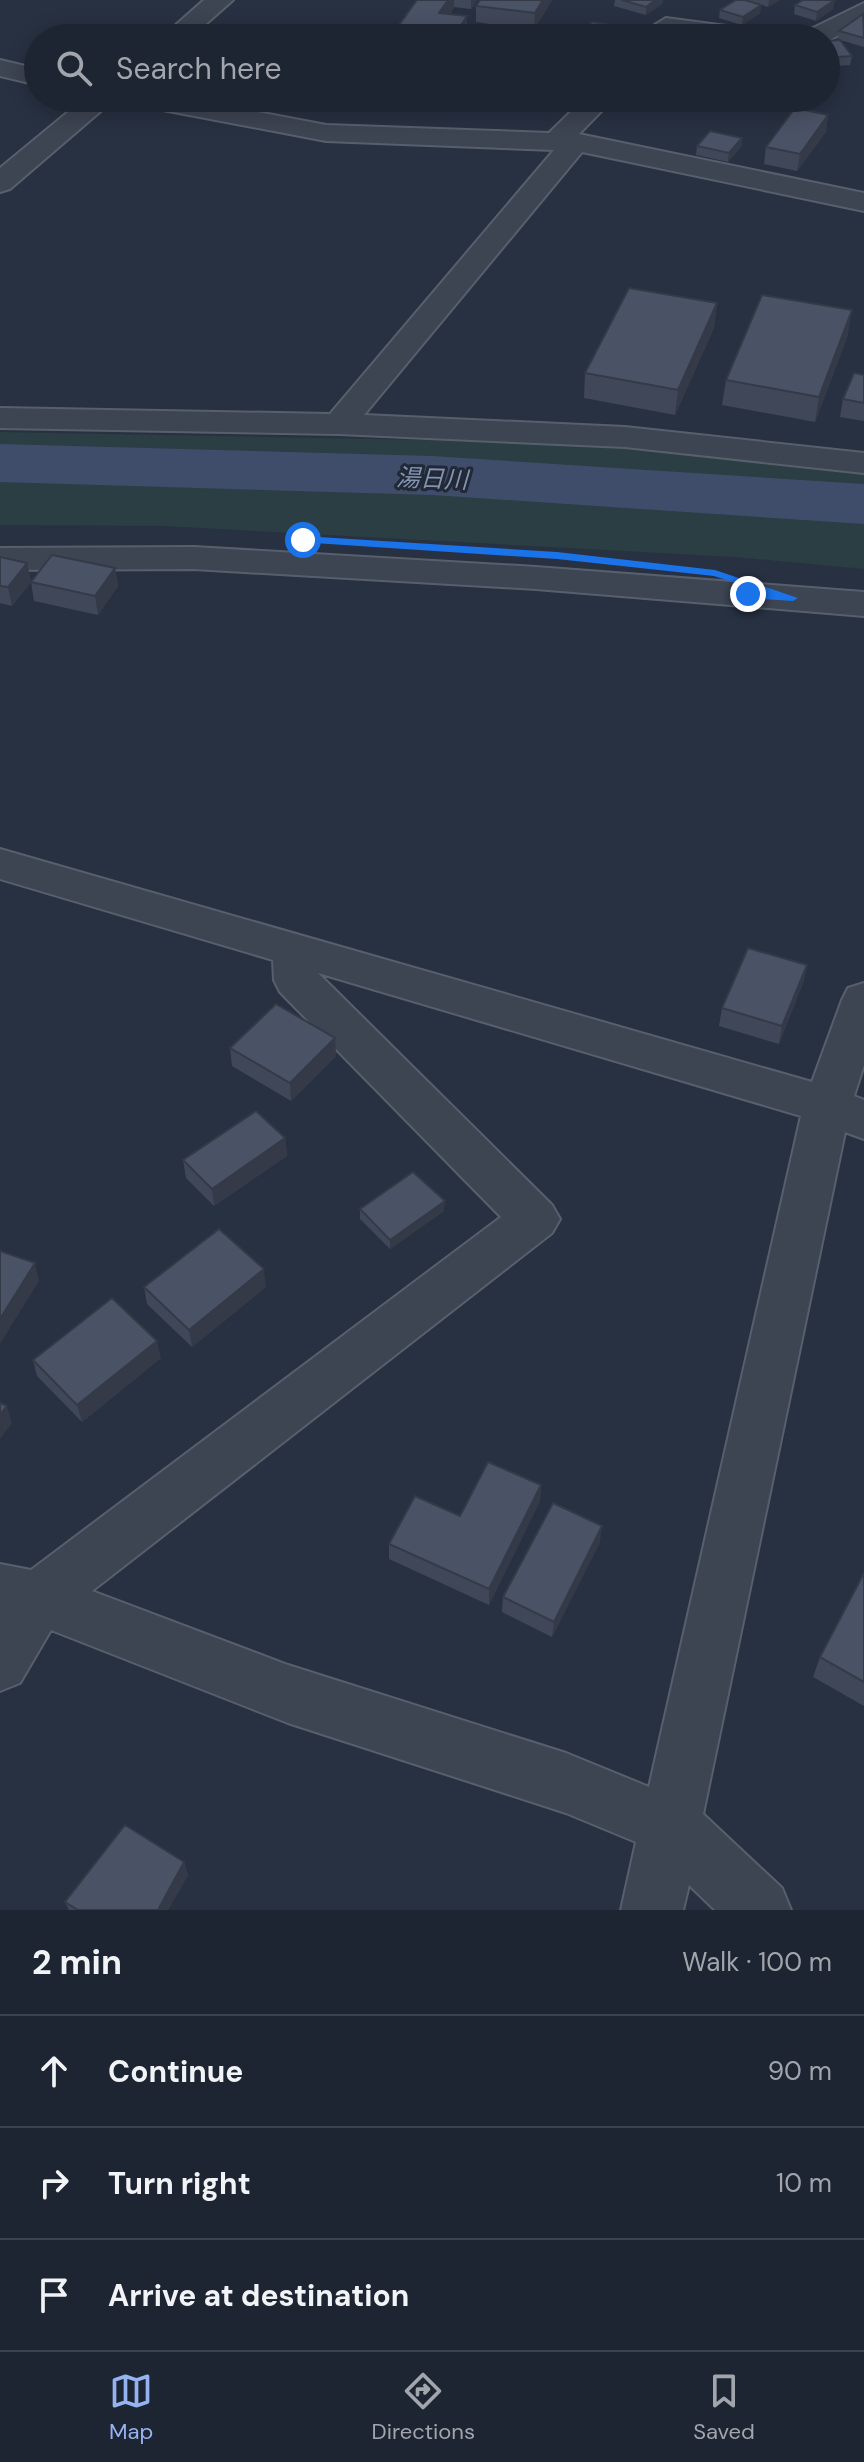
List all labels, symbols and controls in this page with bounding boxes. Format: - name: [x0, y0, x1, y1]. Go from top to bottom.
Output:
- search box: [24, 24, 840, 112]
- icon: search: [52, 46, 96, 90]
- text: Search here: [116, 49, 282, 88]
- water label: 湯日川: [395, 462, 472, 495]
- route start: [285, 522, 321, 558]
- route end: [730, 576, 766, 612]
- text: 2 min: [32, 1940, 122, 1985]
- text: Walk · 100 m: [682, 1945, 832, 1979]
- icon: ahead: [32, 2049, 76, 2093]
- text: Continue: [108, 2052, 243, 2091]
- text: 90 m: [768, 2054, 832, 2088]
- icon: right: [32, 2161, 76, 2205]
- text: Turn right: [108, 2164, 251, 2203]
- text: 10 m: [776, 2166, 832, 2200]
- icon: arrive: [32, 2273, 76, 2317]
- text: Arrive at destination: [108, 2276, 409, 2315]
- tab: Map: [109, 2369, 153, 2446]
- tab: Directions: [372, 2369, 475, 2446]
- tab: Saved: [693, 2369, 755, 2446]

